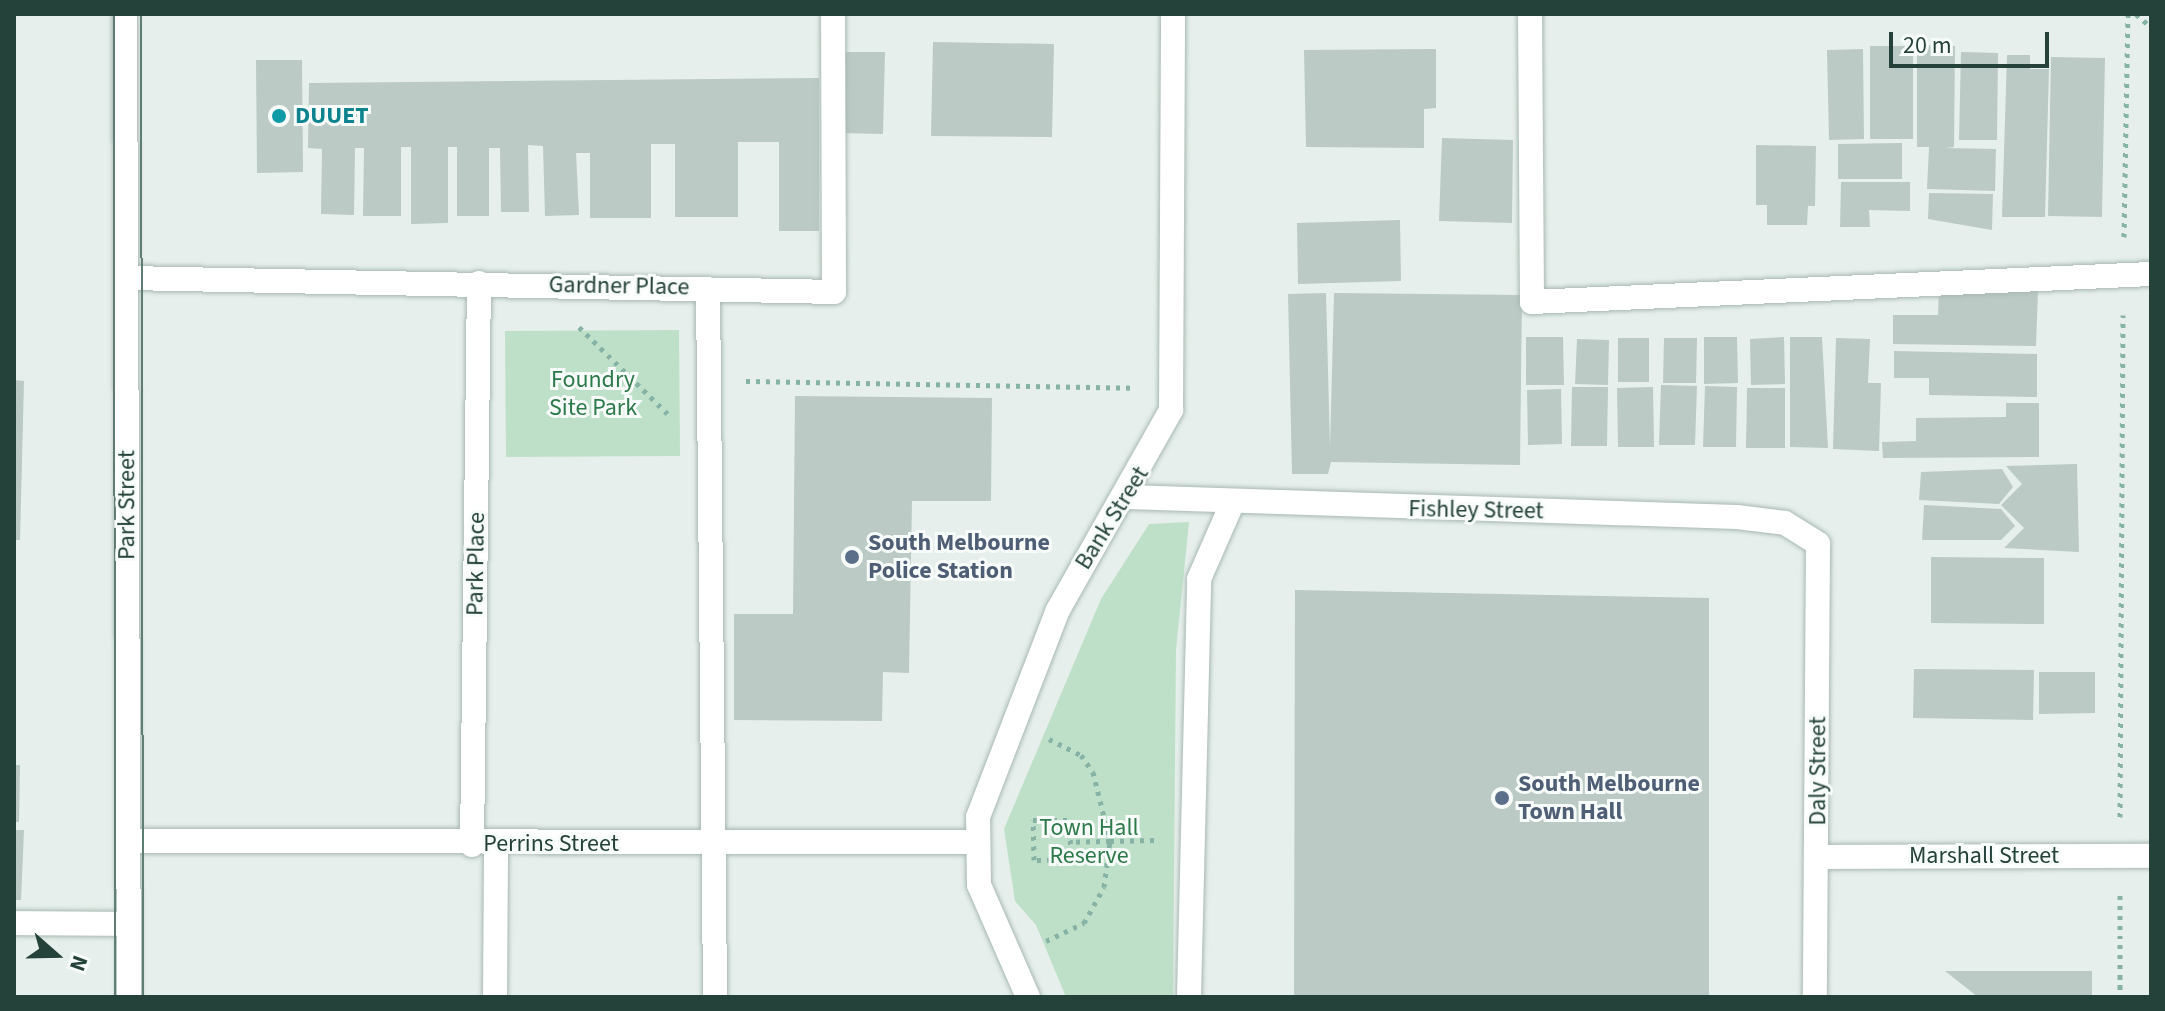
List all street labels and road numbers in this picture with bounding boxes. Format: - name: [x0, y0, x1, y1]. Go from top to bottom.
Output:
- street label: Gardner Place: [548, 270, 690, 302]
- street label: Park Street: [113, 450, 141, 560]
- street label: Bank Street: [1069, 461, 1155, 575]
- street label: Fishley Street: [1408, 494, 1544, 526]
- street label: Park Place: [461, 512, 491, 616]
- street label: Daly Street: [1804, 716, 1832, 826]
- street label: Perrins Street: [483, 830, 619, 858]
- street label: Marshall Street: [1909, 842, 2059, 870]

